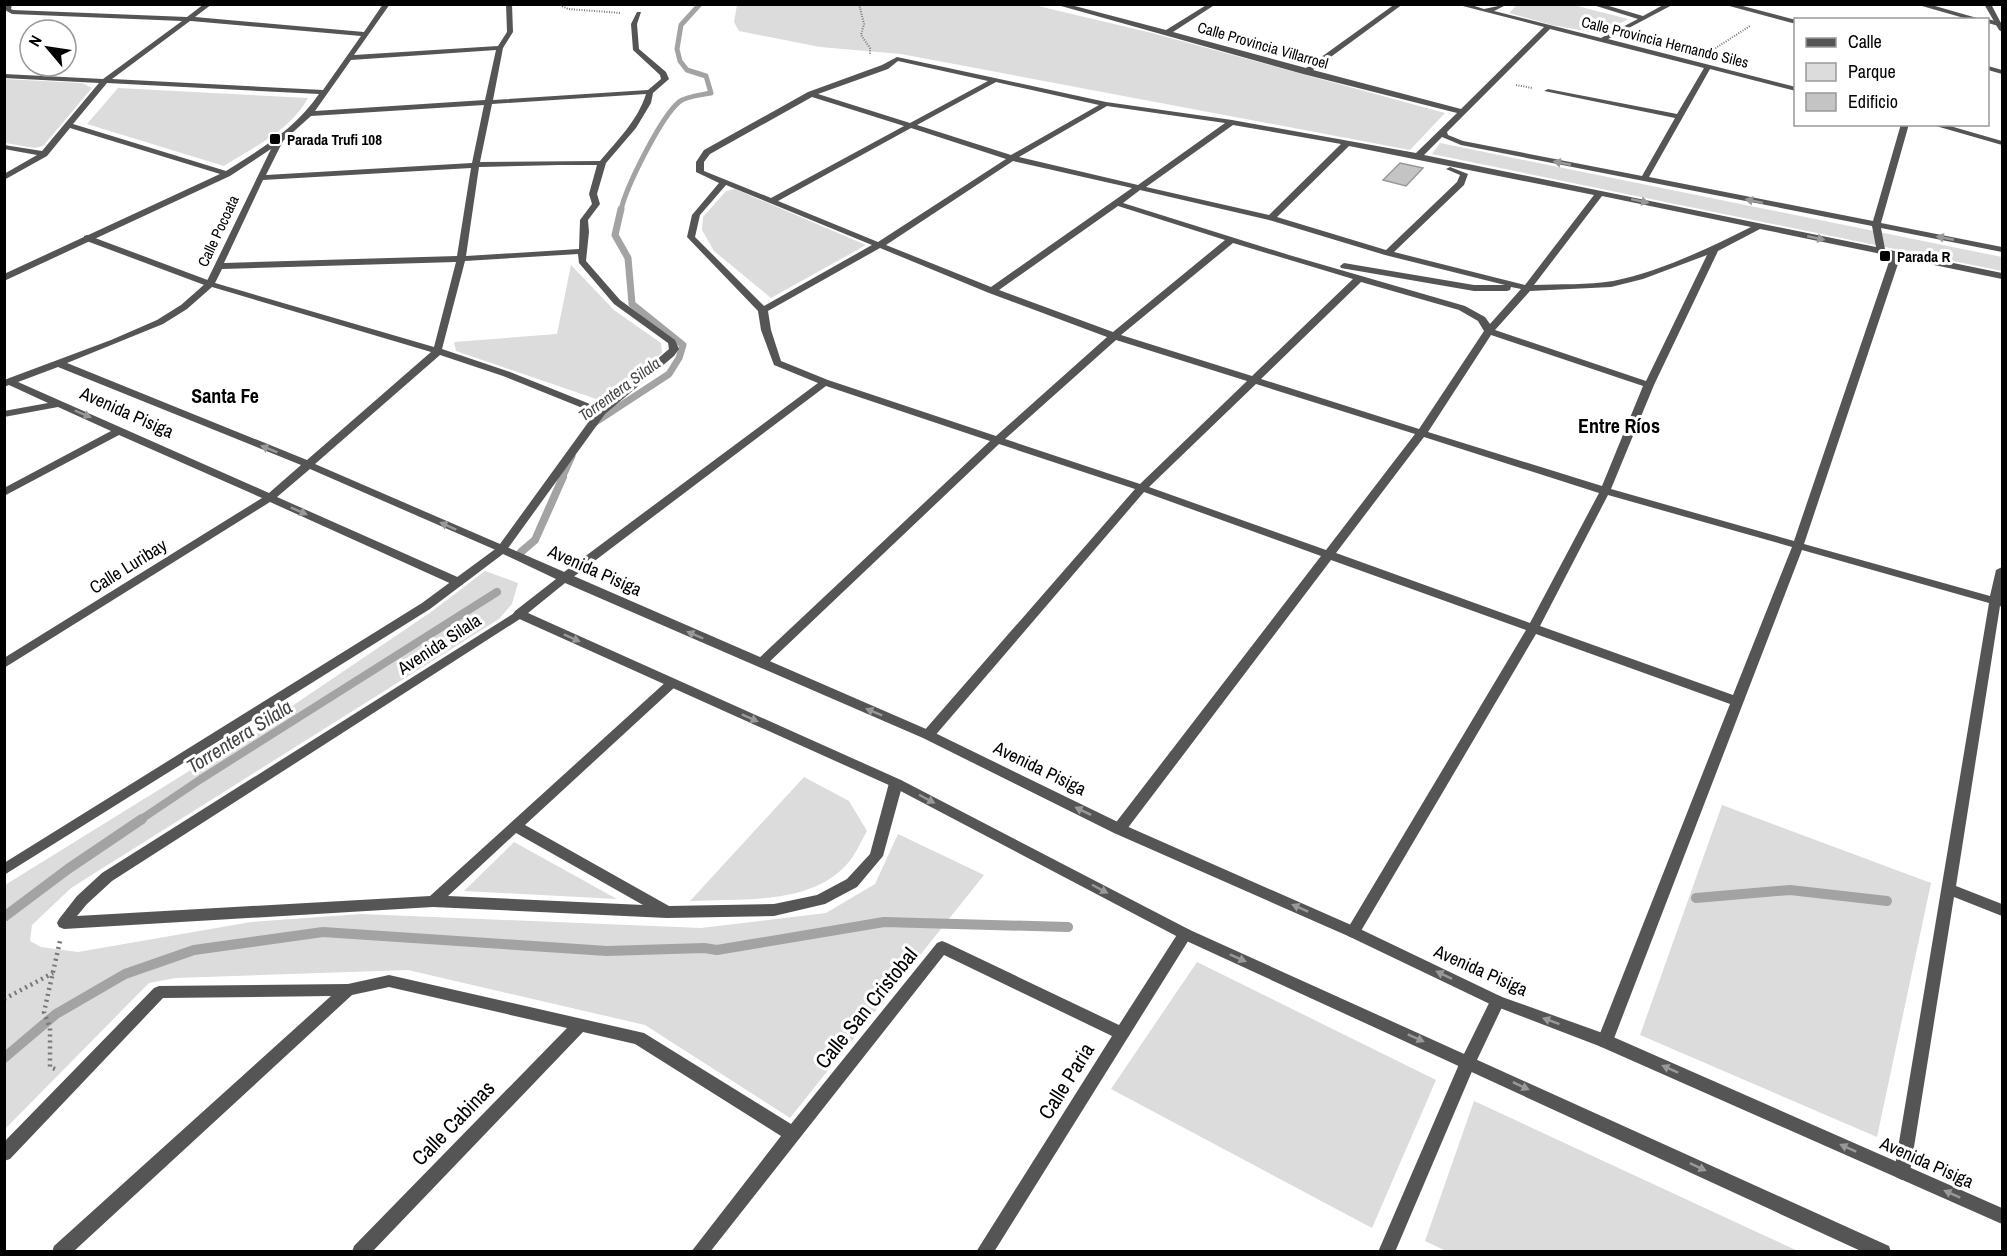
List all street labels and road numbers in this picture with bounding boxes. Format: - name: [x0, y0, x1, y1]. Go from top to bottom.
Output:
- street label: Calle Provincia Hernando Siles: [1579, 11, 1751, 73]
- street label: Calle Provincia Villarroel: [1195, 16, 1331, 74]
- street label: Calle Pocoata: [192, 192, 244, 270]
- street label: Avenida Pisiga: [75, 380, 178, 444]
- street label: Calle Luribay: [84, 532, 172, 600]
- street label: Avenida Pisiga: [543, 538, 646, 602]
- street label: Avenida Silala: [392, 608, 486, 681]
- street label: Avenida Pisiga: [989, 734, 1090, 801]
- street label: Avenida Pisiga: [1429, 938, 1532, 1002]
- street label: Calle San Cristobal: [808, 941, 924, 1075]
- street label: Calle Paria: [1031, 1037, 1101, 1125]
- street label: Calle Cabinas: [405, 1074, 501, 1172]
- street label: Avenida Pisiga: [1875, 1130, 1978, 1194]

